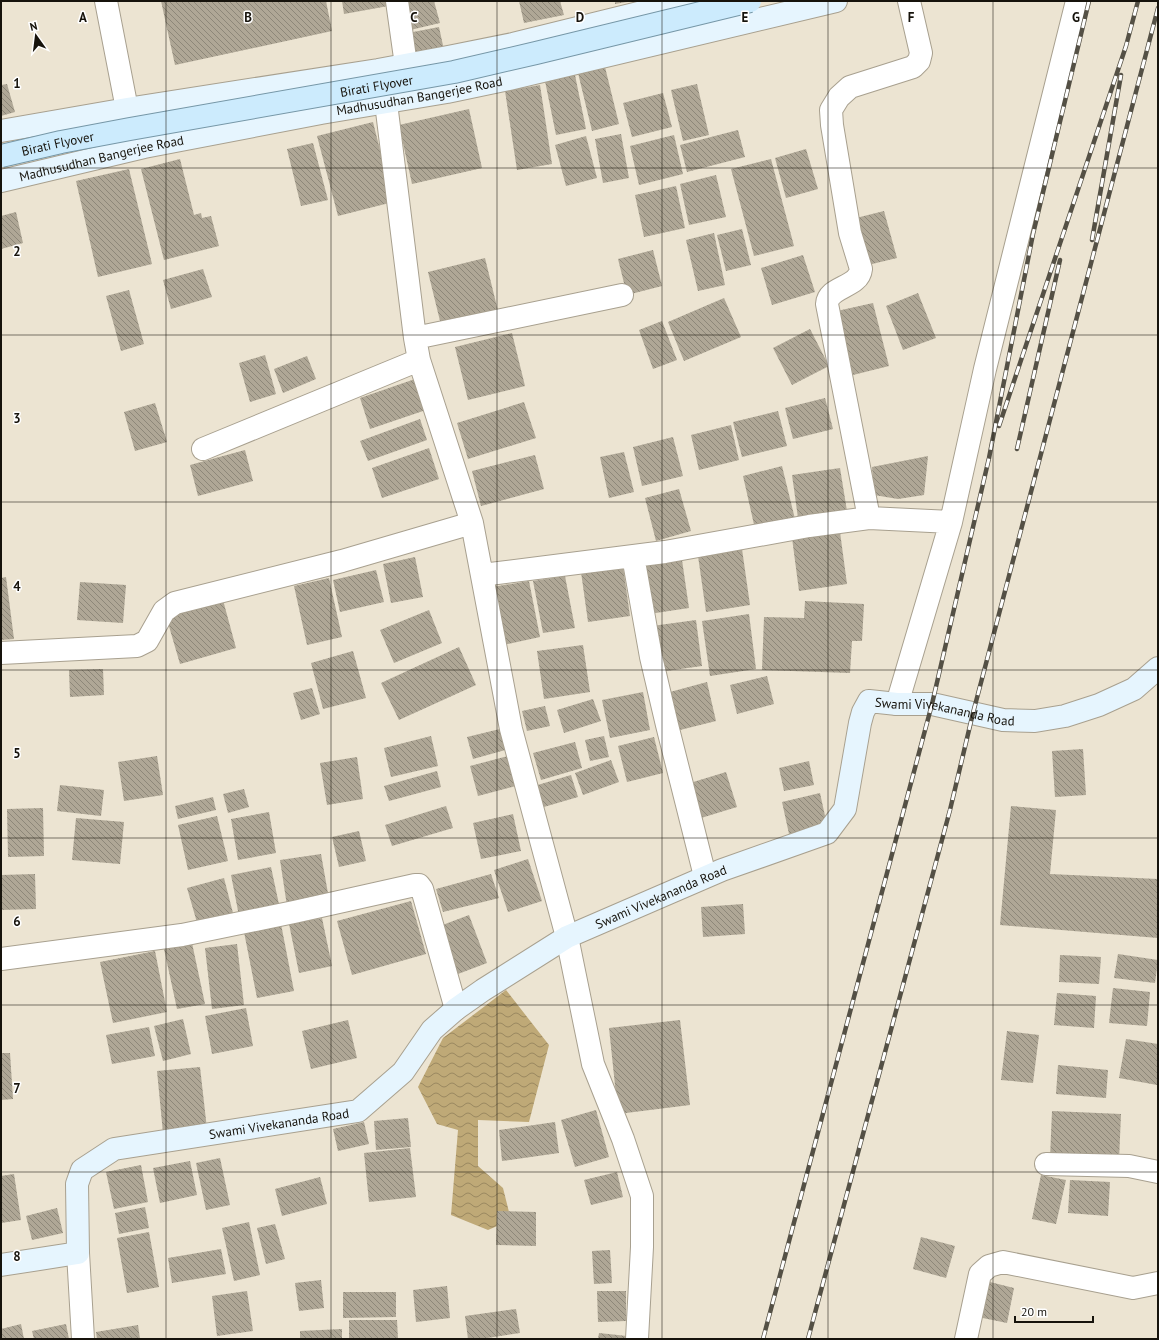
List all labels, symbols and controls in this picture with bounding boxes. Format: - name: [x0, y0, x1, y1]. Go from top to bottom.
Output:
- text: A: [79, 9, 87, 26]
- text: B: [244, 9, 252, 26]
- text: C: [410, 9, 418, 26]
- text: D: [576, 9, 584, 26]
- text: E: [742, 9, 749, 26]
- text: F: [908, 9, 915, 26]
- text: G: [1072, 9, 1080, 26]
- north arrow: [16, 16, 56, 56]
- text: N: [28, 19, 39, 34]
- street label: Birati Flyover: [339, 71, 415, 101]
- street label: Madhusudhan Bangerjee Road: [335, 73, 504, 119]
- text: 1: [13, 75, 21, 92]
- street label: Birati Flyover: [20, 128, 96, 160]
- street label: Madhusudhan Bangerjee Road: [17, 132, 185, 185]
- text: 2: [13, 243, 21, 260]
- text: 3: [13, 410, 21, 427]
- text: 4: [13, 578, 21, 595]
- street label: Swami Vivekananda Road: [874, 694, 1015, 729]
- text: 5: [13, 745, 21, 762]
- street label: Swami Vivekananda Road: [593, 861, 729, 933]
- text: 6: [13, 913, 21, 930]
- text: 7: [13, 1080, 21, 1097]
- street label: Swami Vivekananda Road: [208, 1105, 350, 1143]
- text: 8: [13, 1248, 21, 1265]
- scale bar: [1015, 1298, 1093, 1324]
- text: 20 m: [1021, 1304, 1047, 1319]

